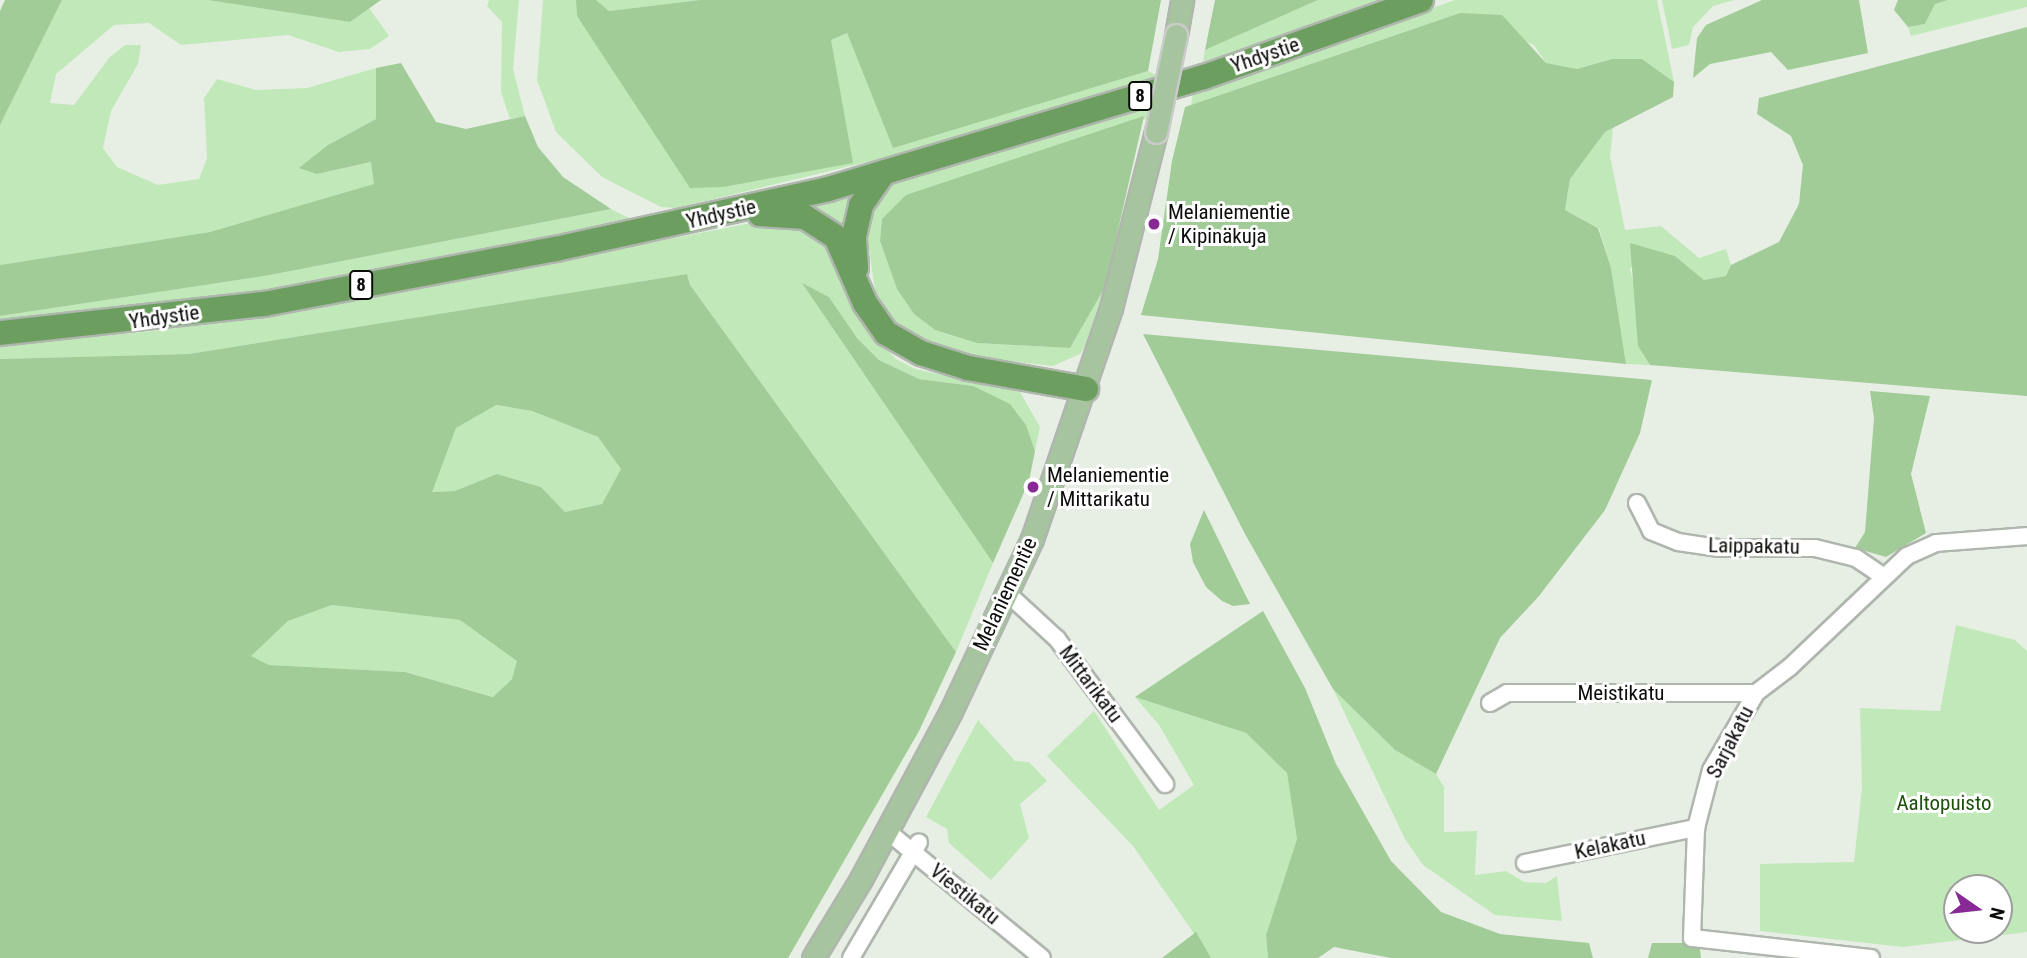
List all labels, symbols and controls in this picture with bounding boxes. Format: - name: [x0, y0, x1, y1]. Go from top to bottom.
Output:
- street label: Yhdystie: [1227, 32, 1303, 78]
- road number: 8: [1128, 80, 1152, 111]
- street label: Yhdystie: [684, 194, 758, 234]
- place label: Melaniementie / Kipinäkuja: [1168, 199, 1290, 249]
- marker: Melaniementie / Kipinäkuja: [1146, 216, 1162, 232]
- road number: 8: [349, 270, 373, 300]
- street label: Yhdystie: [127, 300, 201, 334]
- place label: Melaniementie / Mittarikatu: [1047, 462, 1169, 512]
- marker: Melaniementie / Mittarikatu: [1025, 479, 1041, 495]
- street label: Melaniementie: [968, 533, 1042, 655]
- street label: Laippakatu: [1708, 533, 1800, 559]
- street label: Mittarikatu: [1054, 640, 1128, 728]
- street label: Meistikatu: [1577, 680, 1665, 706]
- street label: Sarjakatu: [1701, 702, 1759, 782]
- park label: Aaltopuisto: [1897, 790, 1991, 816]
- street label: Kelakatu: [1572, 825, 1648, 865]
- street label: Viestikatu: [925, 858, 1005, 930]
- north arrow: [1943, 874, 2013, 944]
- text: N: [1984, 905, 2009, 922]

